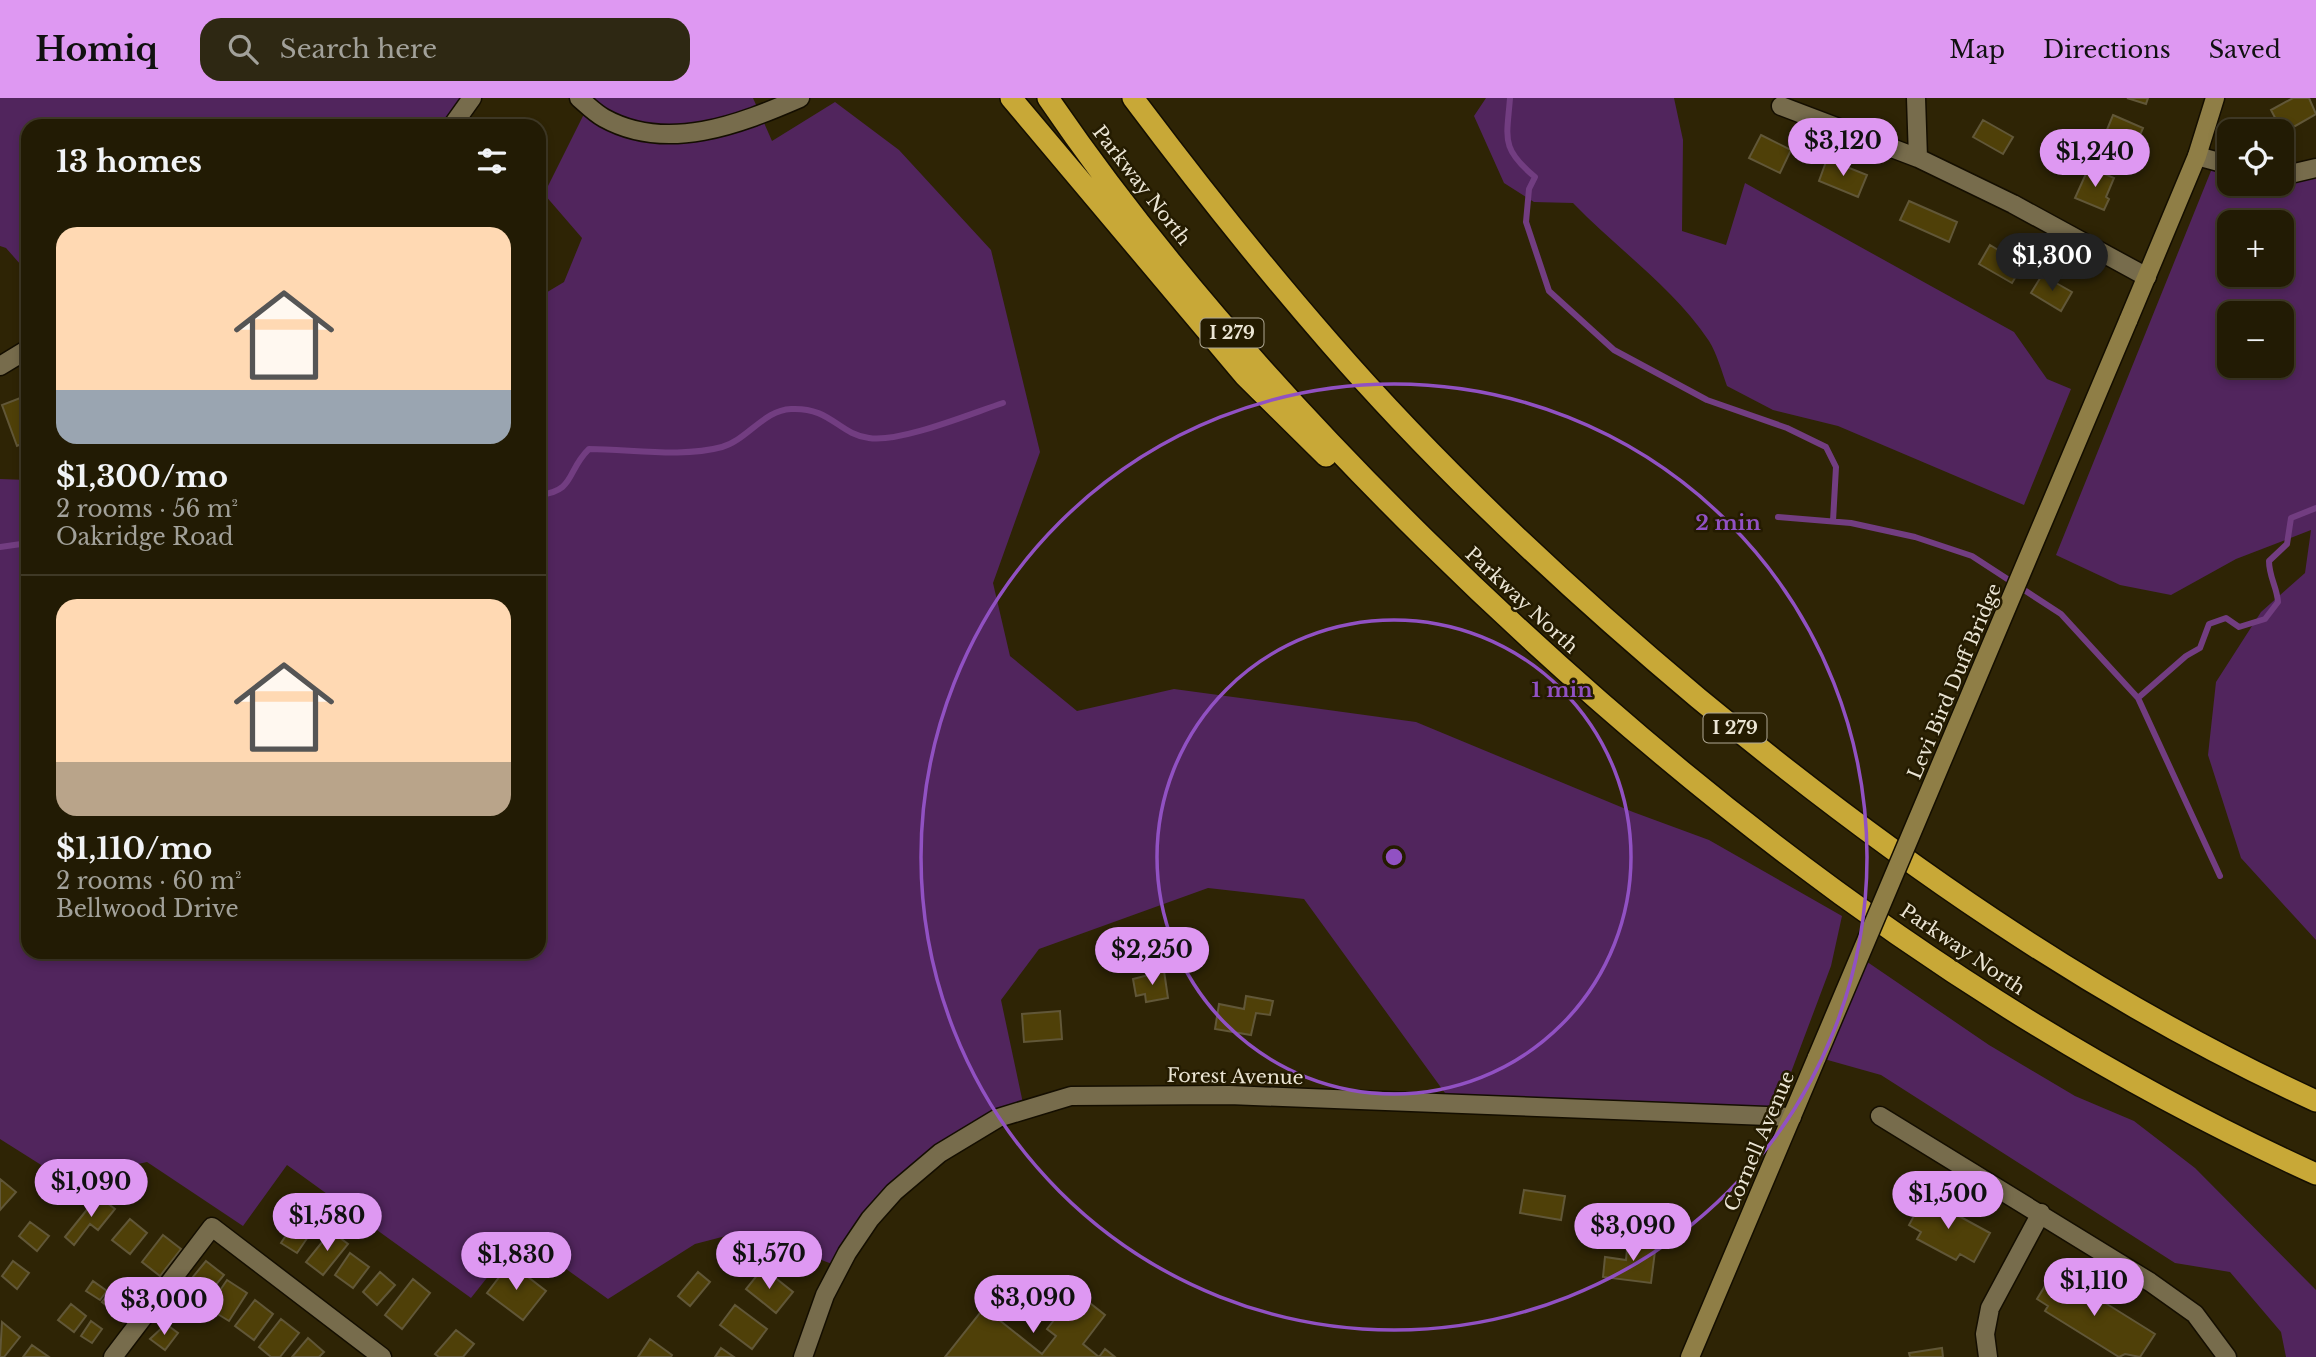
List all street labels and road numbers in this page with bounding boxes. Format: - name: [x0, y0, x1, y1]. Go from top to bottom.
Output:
- street label: Parkway North: [1088, 121, 1195, 250]
- road number: I 279: [1200, 318, 1264, 347]
- street label: Parkway North: [1461, 542, 1583, 658]
- street label: Levi Bird Duff Bridge: [1903, 580, 2006, 782]
- road number: I 279: [1704, 714, 1766, 742]
- street label: Parkway North: [1896, 899, 2029, 1000]
- street label: Forest Avenue: [1166, 1064, 1304, 1089]
- street label: Cornell Avenue: [1720, 1068, 1799, 1215]

